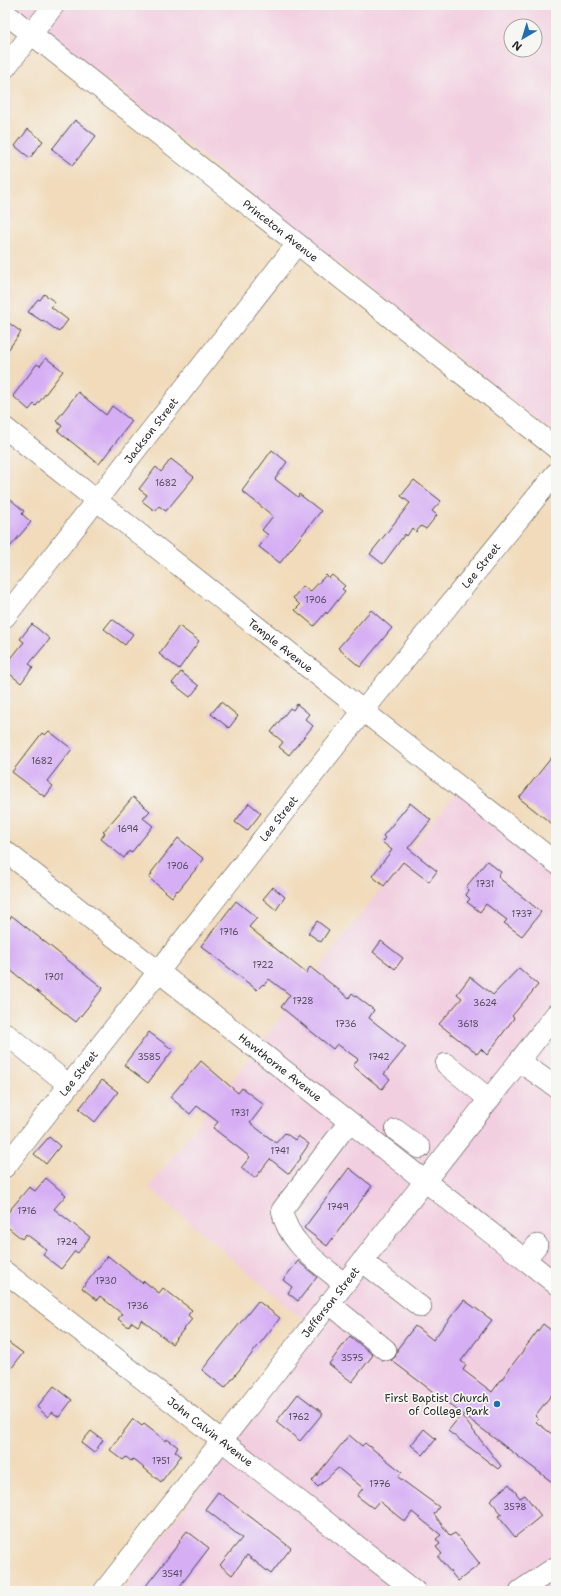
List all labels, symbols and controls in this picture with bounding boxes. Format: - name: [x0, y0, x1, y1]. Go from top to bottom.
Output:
- north arrow: [503, 18, 543, 58]
- text: N: [509, 37, 525, 54]
- street label: Princeton Avenue: [239, 196, 321, 265]
- street label: Jackson Street: [121, 395, 182, 467]
- house number: 1682: [155, 477, 177, 489]
- street label: Lee Street: [458, 540, 504, 592]
- house number: 1706: [305, 594, 327, 606]
- street label: Temple Avenue: [244, 615, 316, 676]
- house number: 1682: [31, 755, 53, 767]
- street label: Lee Street: [256, 793, 302, 845]
- house number: 1694: [117, 823, 139, 835]
- house number: 1706: [167, 860, 189, 872]
- house number: 1731: [476, 878, 494, 890]
- house number: 1737: [512, 908, 532, 920]
- house number: 1716: [220, 926, 238, 938]
- house number: 1722: [253, 959, 274, 971]
- house number: 1701: [44, 971, 64, 983]
- house number: 1728: [292, 995, 314, 1007]
- house number: 3624: [473, 997, 497, 1009]
- house number: 1736: [335, 1018, 357, 1030]
- house number: 3618: [457, 1018, 479, 1030]
- street label: Hawthorne Avenue: [235, 1030, 325, 1105]
- street label: Lee Street: [56, 1048, 102, 1100]
- house number: 3585: [138, 1051, 160, 1063]
- house number: 1742: [368, 1051, 390, 1063]
- house number: 1731: [231, 1107, 249, 1119]
- house number: 1741: [271, 1145, 289, 1157]
- house number: 1749: [327, 1201, 349, 1213]
- house number: 1716: [18, 1205, 36, 1217]
- house number: 1724: [57, 1236, 77, 1248]
- street label: Jefferson Street: [298, 1264, 363, 1341]
- house number: 1730: [95, 1275, 117, 1287]
- house number: 1736: [127, 1300, 149, 1312]
- house number: 3575: [341, 1352, 363, 1364]
- place label: First Baptist Church of College Park: [384, 1391, 489, 1419]
- street label: John Calvin Avenue: [164, 1394, 256, 1470]
- marker: First Baptist Church of College Park: [492, 1399, 502, 1409]
- house number: 1762: [288, 1411, 310, 1423]
- house number: 1751: [152, 1455, 170, 1467]
- house number: 1776: [369, 1478, 391, 1490]
- house number: 3578: [503, 1501, 527, 1513]
- house number: 3541: [162, 1568, 182, 1580]

